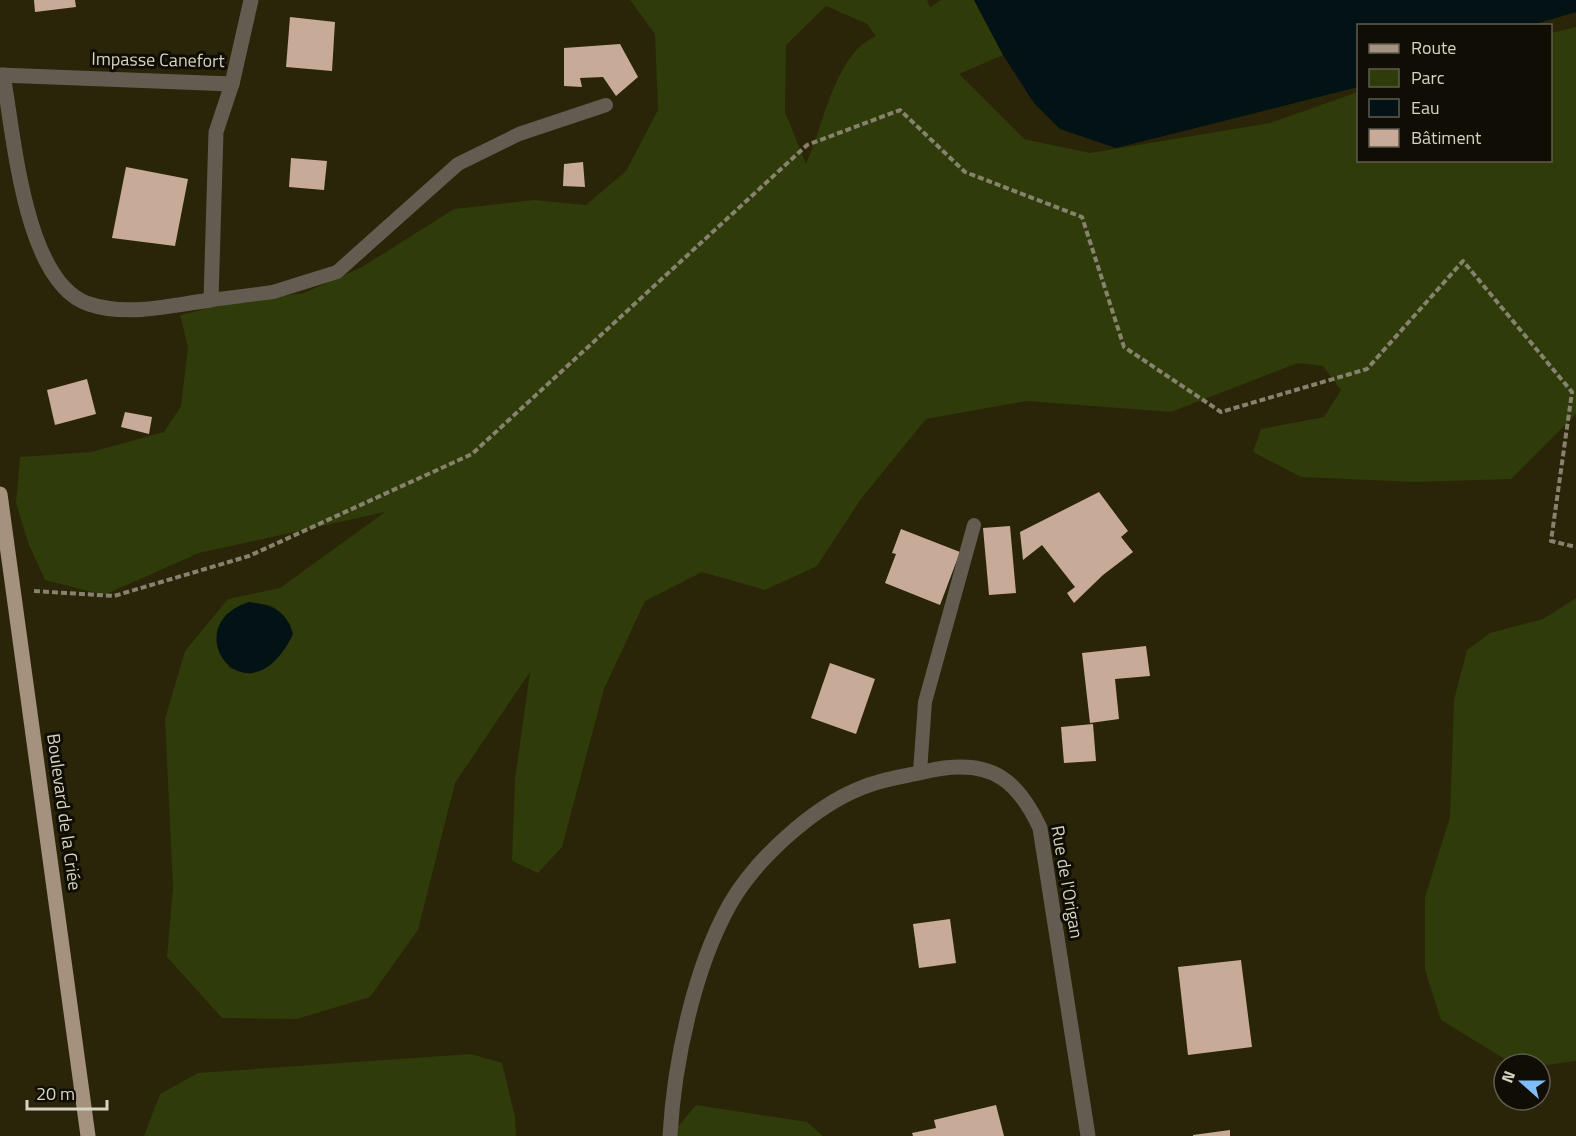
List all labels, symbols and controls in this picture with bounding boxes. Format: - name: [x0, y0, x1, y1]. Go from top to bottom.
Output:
- legend: [1357, 24, 1552, 162]
- text: Route: [1411, 34, 1456, 61]
- street label: Impasse Canefort: [91, 45, 226, 74]
- text: Parc: [1411, 64, 1445, 91]
- text: Eau: [1411, 94, 1440, 121]
- text: Bâtiment: [1411, 124, 1482, 151]
- street label: Boulevard de la Criée: [40, 732, 89, 892]
- street label: Rue de l'Origan: [1044, 823, 1091, 940]
- north arrow: [1492, 1052, 1552, 1112]
- text: N: [1495, 1067, 1521, 1086]
- scale bar: [27, 1073, 106, 1111]
- text: 20 m: [36, 1080, 75, 1107]

